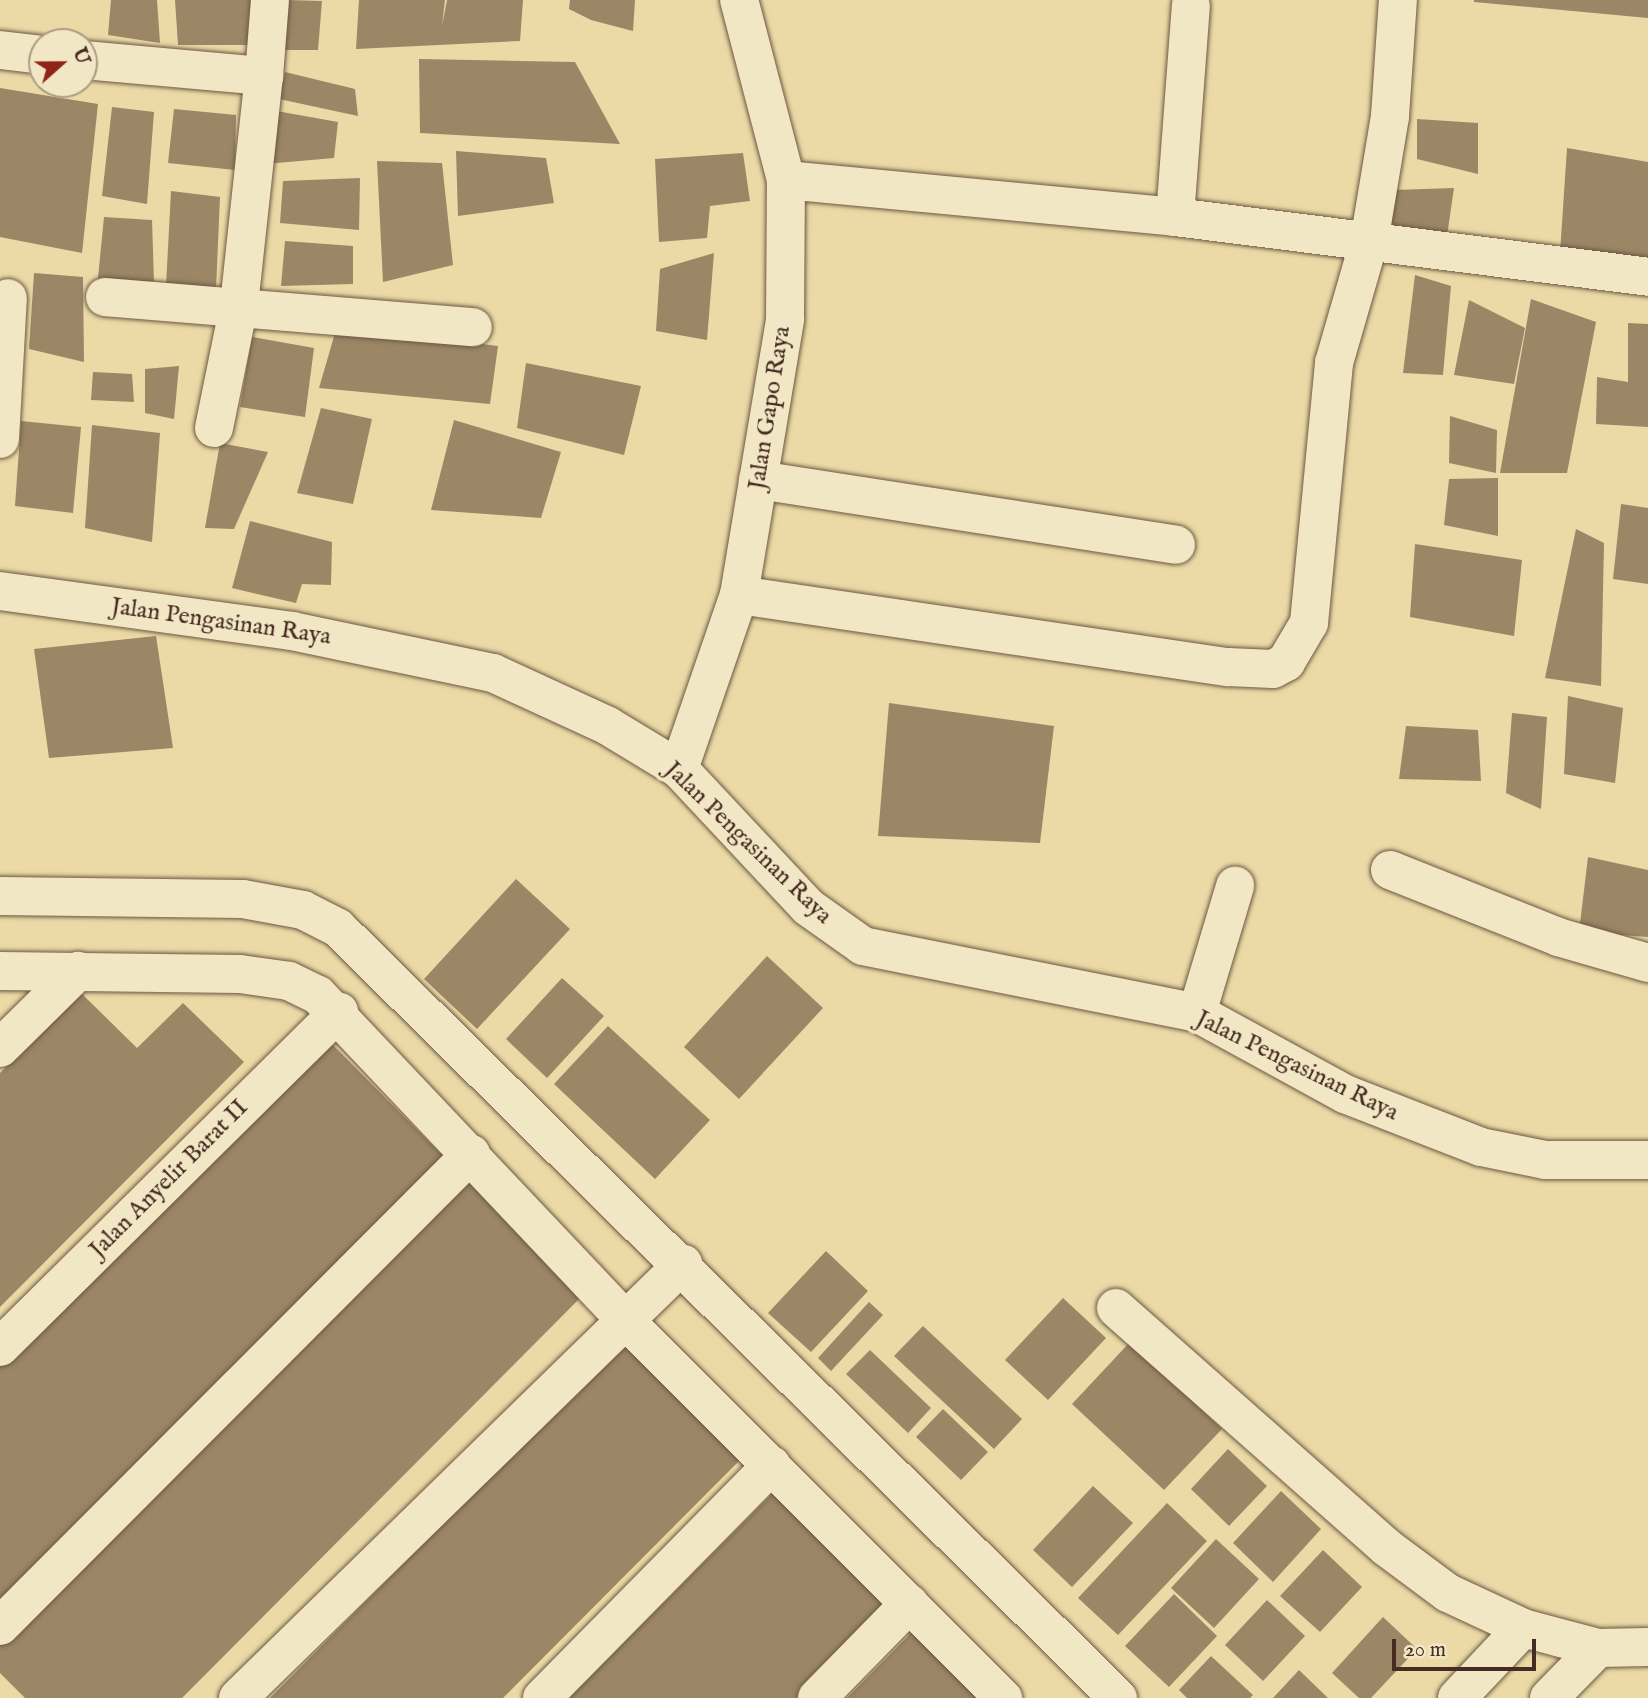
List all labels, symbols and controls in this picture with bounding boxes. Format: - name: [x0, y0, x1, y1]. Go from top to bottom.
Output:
- north arrow: [28, 28, 98, 98]
- text: U: [67, 44, 95, 68]
- street label: Jalan Gapo Raya: [743, 324, 797, 492]
- street label: Jalan Pengasinan Raya: [109, 592, 333, 652]
- street label: Jalan Pengasinan Raya: [658, 756, 838, 930]
- street label: Jalan Pengasinan Raya: [1191, 1004, 1403, 1128]
- street label: Jalan Anyelir Barat II: [84, 1094, 254, 1264]
- scale bar: [1396, 1624, 1540, 1668]
- text: 20 m: [1405, 1637, 1446, 1664]

